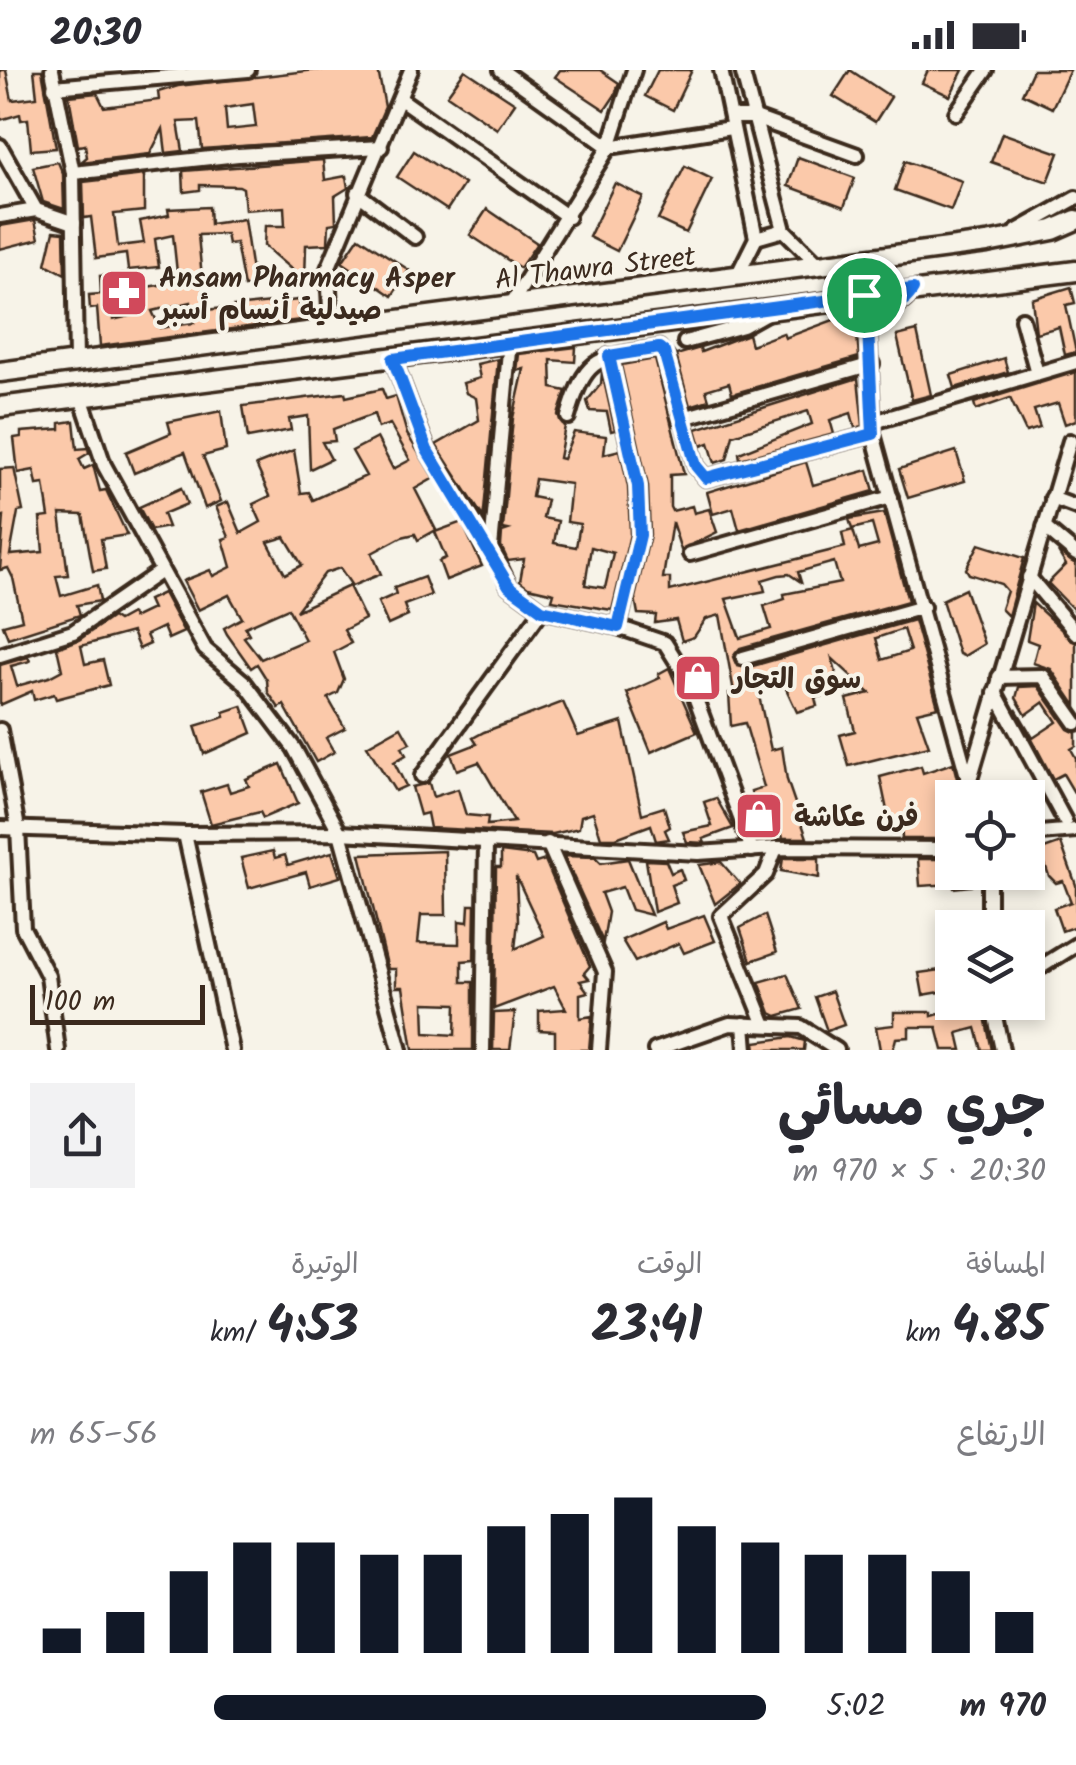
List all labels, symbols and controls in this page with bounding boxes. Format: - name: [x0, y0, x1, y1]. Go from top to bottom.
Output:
- text: 20:30: [50, 5, 141, 65]
- street label: Al Thawra Street: [492, 235, 699, 304]
- pin: [822, 253, 907, 338]
- place label: Ansam Pharmacy Asper صيدلية أنسام أسبر: [156, 257, 456, 334]
- pharmacy icon: Ansam Pharmacy Asper صيدلية أنسام أسبر: [98, 267, 150, 319]
- icon: arrive: [837, 268, 892, 323]
- shop icon: سوق التجار: [672, 652, 724, 704]
- place label: سوق التجار: [730, 658, 861, 703]
- map controls: [935, 780, 1045, 1020]
- button: locate: [935, 780, 1045, 890]
- shop icon: فرن عكاشة: [733, 790, 785, 842]
- place label: فرن عكاشة: [794, 796, 919, 841]
- button: layers: [935, 910, 1045, 1020]
- scale bar: [30, 980, 205, 1024]
- text: 100 m: [45, 980, 115, 1025]
- text: جري مسائي: [778, 1066, 1046, 1153]
- button: share: [30, 1083, 135, 1188]
- text: 20:30 · 5 × 970 m: [793, 1147, 1046, 1198]
- text: الوتيرة: [291, 1243, 359, 1288]
- text: الوقت: [637, 1243, 702, 1288]
- text: المسافة: [966, 1243, 1046, 1288]
- text: 4:53: [266, 1288, 359, 1368]
- text: 23:41: [591, 1288, 702, 1368]
- text: 4.85: [952, 1288, 1046, 1368]
- text: /km: [210, 1311, 266, 1356]
- text: km: [905, 1311, 952, 1356]
- text: 56–65 m: [30, 1410, 158, 1461]
- text: الارتفاع: [956, 1411, 1046, 1462]
- text: 5:02: [826, 1682, 886, 1733]
- text: 970 m: [960, 1682, 1046, 1733]

